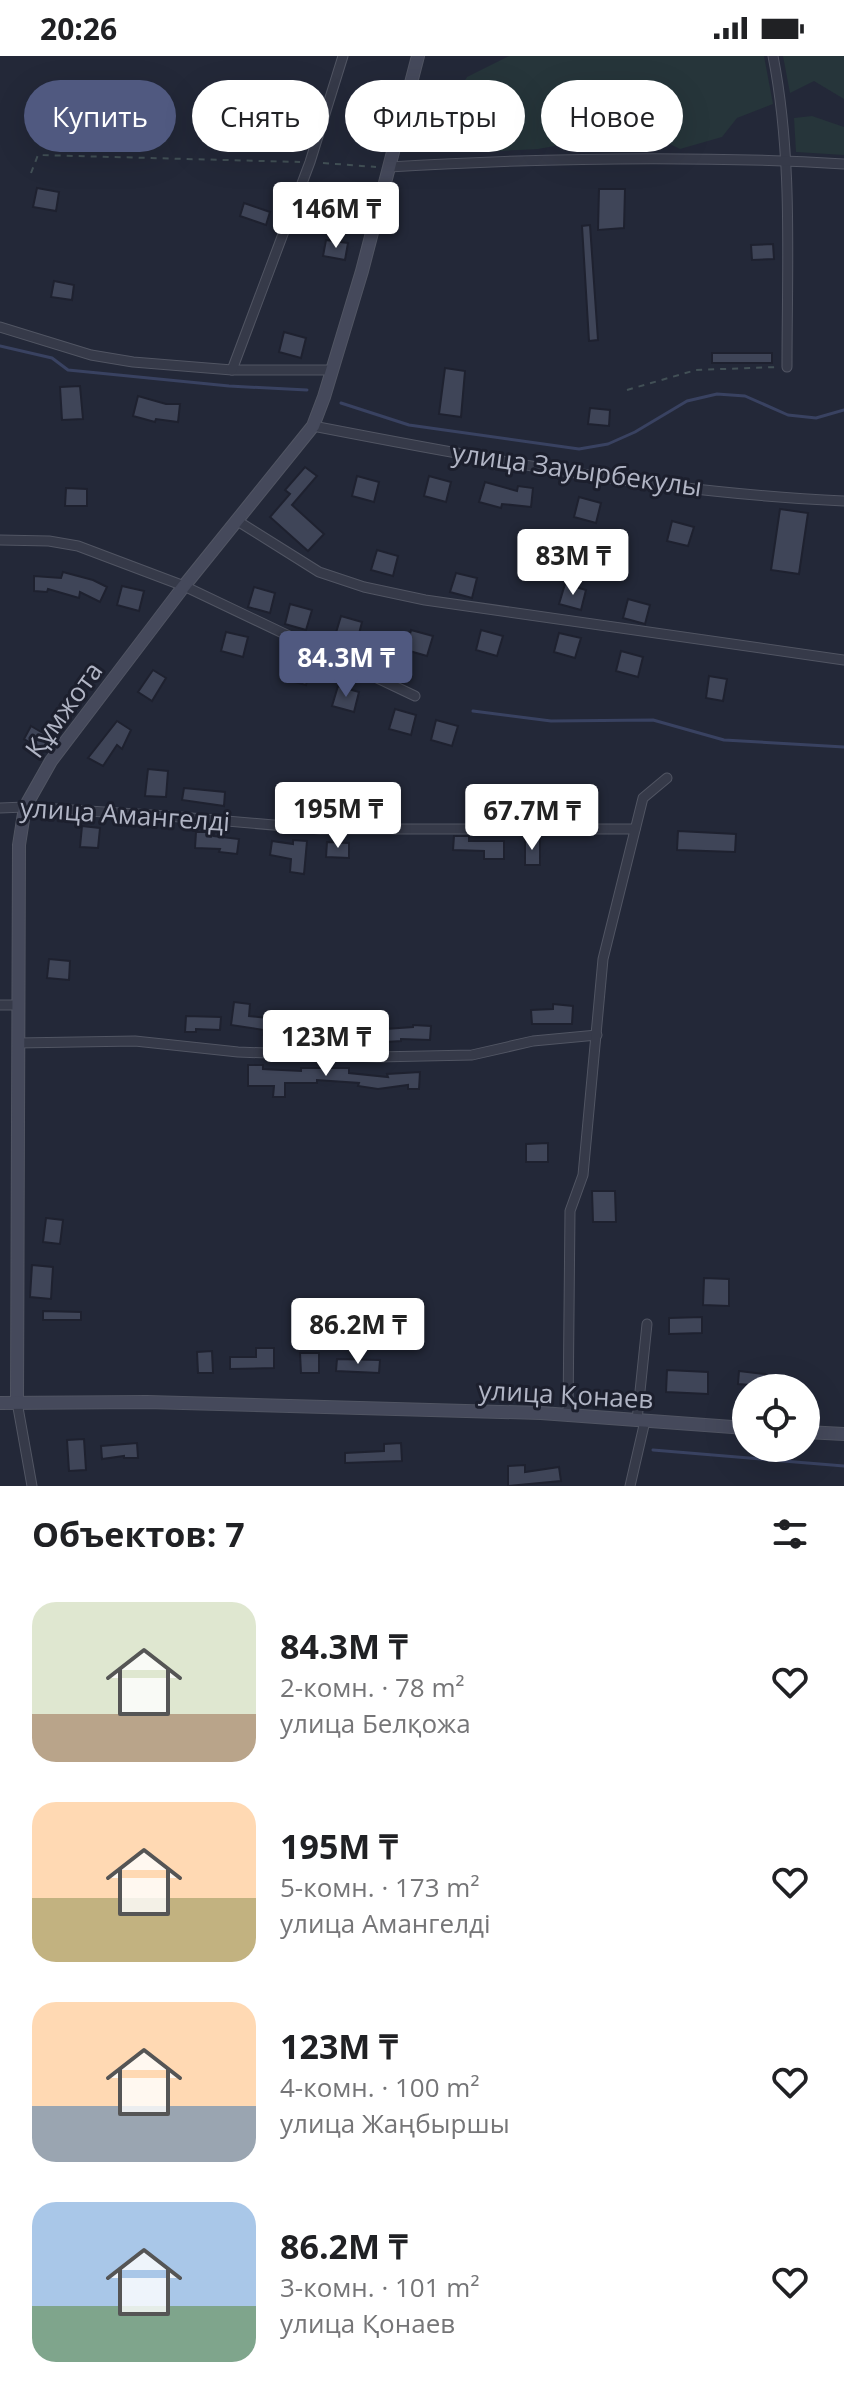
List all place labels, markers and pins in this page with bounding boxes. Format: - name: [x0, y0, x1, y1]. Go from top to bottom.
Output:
- pin: 146M ₸: [271, 182, 401, 250]
- pin: 83M ₸: [517, 529, 629, 597]
- pin: 84.3M ₸: [272, 631, 420, 699]
- pin: 195M ₸: [273, 782, 403, 850]
- pin: 67.7M ₸: [458, 784, 606, 852]
- pin: 123M ₸: [261, 1010, 391, 1078]
- pin: 86.2M ₸: [284, 1298, 432, 1366]

